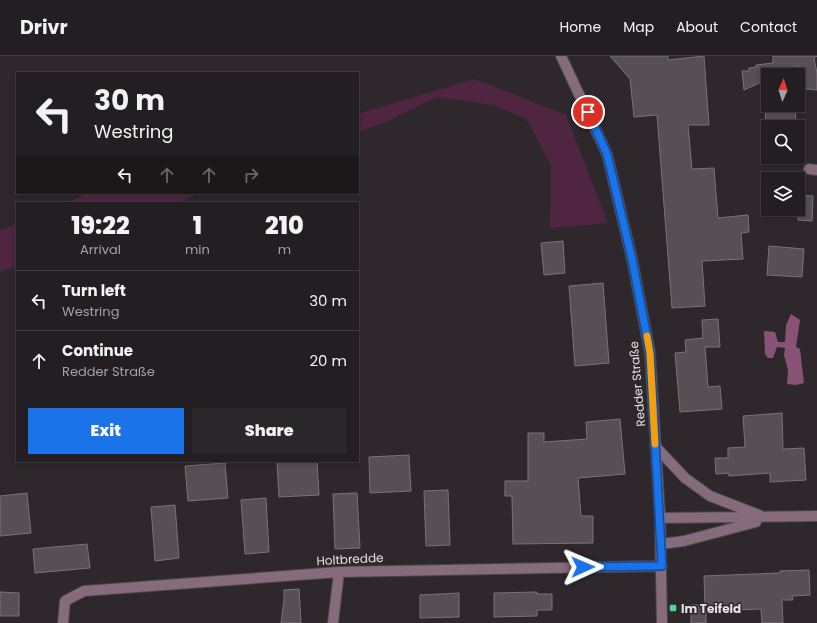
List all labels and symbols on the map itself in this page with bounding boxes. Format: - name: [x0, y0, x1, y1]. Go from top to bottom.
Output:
- north arrow: [761, 68, 805, 112]
- pin: [571, 95, 605, 129]
- street label: Redder Straße: [625, 341, 649, 427]
- position arrow: [562, 546, 604, 588]
- street label: Holtbredde: [316, 549, 384, 569]
- place label: Im Teifeld: [681, 600, 741, 617]
- marker: Im Teifeld: [668, 603, 678, 613]

